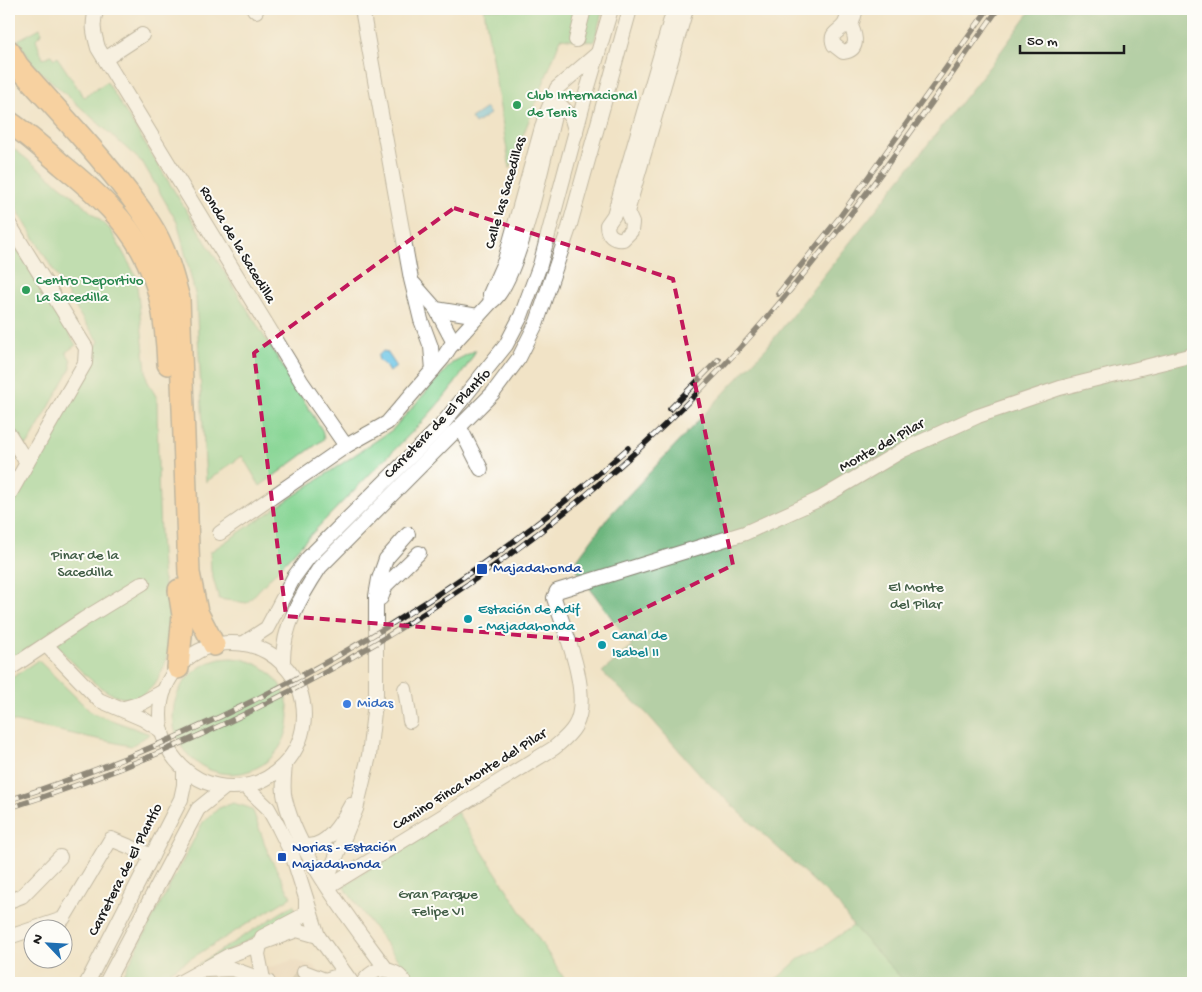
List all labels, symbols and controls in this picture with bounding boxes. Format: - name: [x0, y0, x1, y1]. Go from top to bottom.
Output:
- scale bar: [1020, 22, 1123, 54]
- text: 50 m: [1027, 33, 1058, 51]
- place label: Club Internacional de Tenis: [527, 87, 637, 122]
- marker: Club Internacional de Tenis: [511, 99, 523, 111]
- street label: Calle las Sacedillas: [481, 134, 531, 251]
- street label: Ronda de la Sacedilla: [195, 183, 280, 308]
- place label: Centro Deportivo La Sacedilla: [36, 272, 144, 307]
- marker: Centro Deportivo La Sacedilla: [20, 284, 32, 296]
- street label: Carretera de El Plantío: [381, 365, 495, 483]
- street label: Monte del Pilar: [836, 414, 929, 477]
- park label: Pinar de la Sacedilla: [50, 547, 119, 582]
- place label: Majadahonda: [493, 560, 582, 578]
- marker: Majadahonda: [475, 562, 489, 576]
- park label: El Monte del Pilar: [888, 579, 944, 614]
- place label: Estación de Adif - Majadahonda: [478, 601, 581, 636]
- marker: Estación de Adif - Majadahonda: [462, 613, 474, 625]
- place label: Canal de Isabel II: [612, 627, 668, 662]
- marker: Canal de Isabel II: [596, 639, 608, 651]
- place label: Midas: [357, 695, 394, 713]
- marker: Midas: [341, 698, 353, 710]
- street label: Camino Finca Monte del Pilar: [390, 724, 552, 835]
- street label: Carretera de El Plantío: [85, 801, 167, 939]
- place label: Norias - Estación Majadahonda: [292, 839, 396, 874]
- marker: Norias - Estación Majadahonda: [276, 851, 288, 863]
- park label: Gran Parque Felipe VI: [398, 886, 478, 921]
- north arrow: [22, 920, 72, 970]
- text: N: [29, 932, 48, 947]

